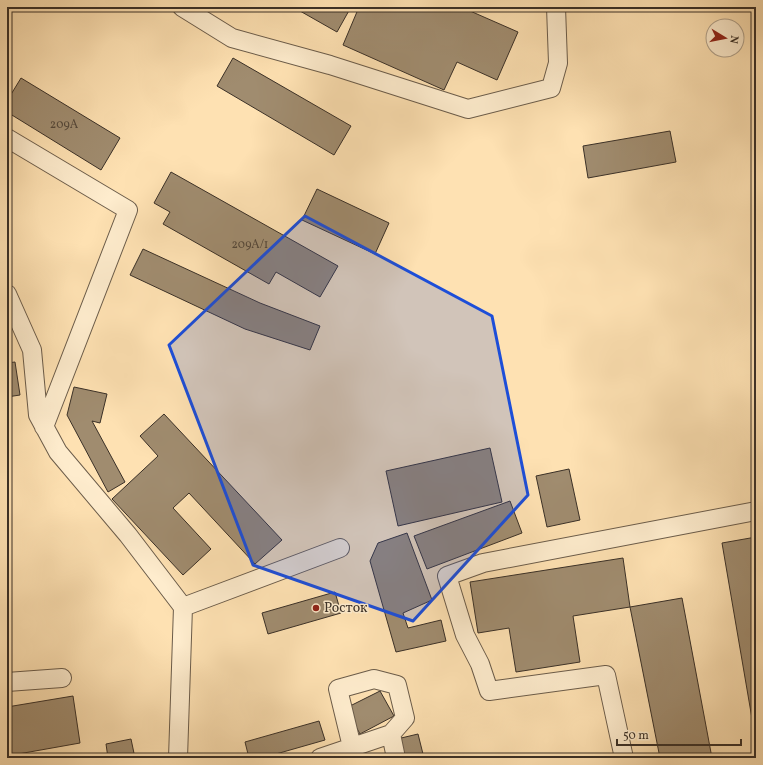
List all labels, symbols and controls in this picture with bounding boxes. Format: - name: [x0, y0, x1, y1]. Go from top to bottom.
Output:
- north arrow: [705, 18, 745, 58]
- text: N: [725, 34, 741, 45]
- house number: 209А: [50, 117, 79, 133]
- house number: 209А/1: [231, 237, 269, 253]
- place label: Росток: [324, 599, 368, 618]
- marker: Росток: [311, 603, 321, 613]
- scale bar: [617, 721, 741, 747]
- text: 50 m: [623, 728, 649, 744]

